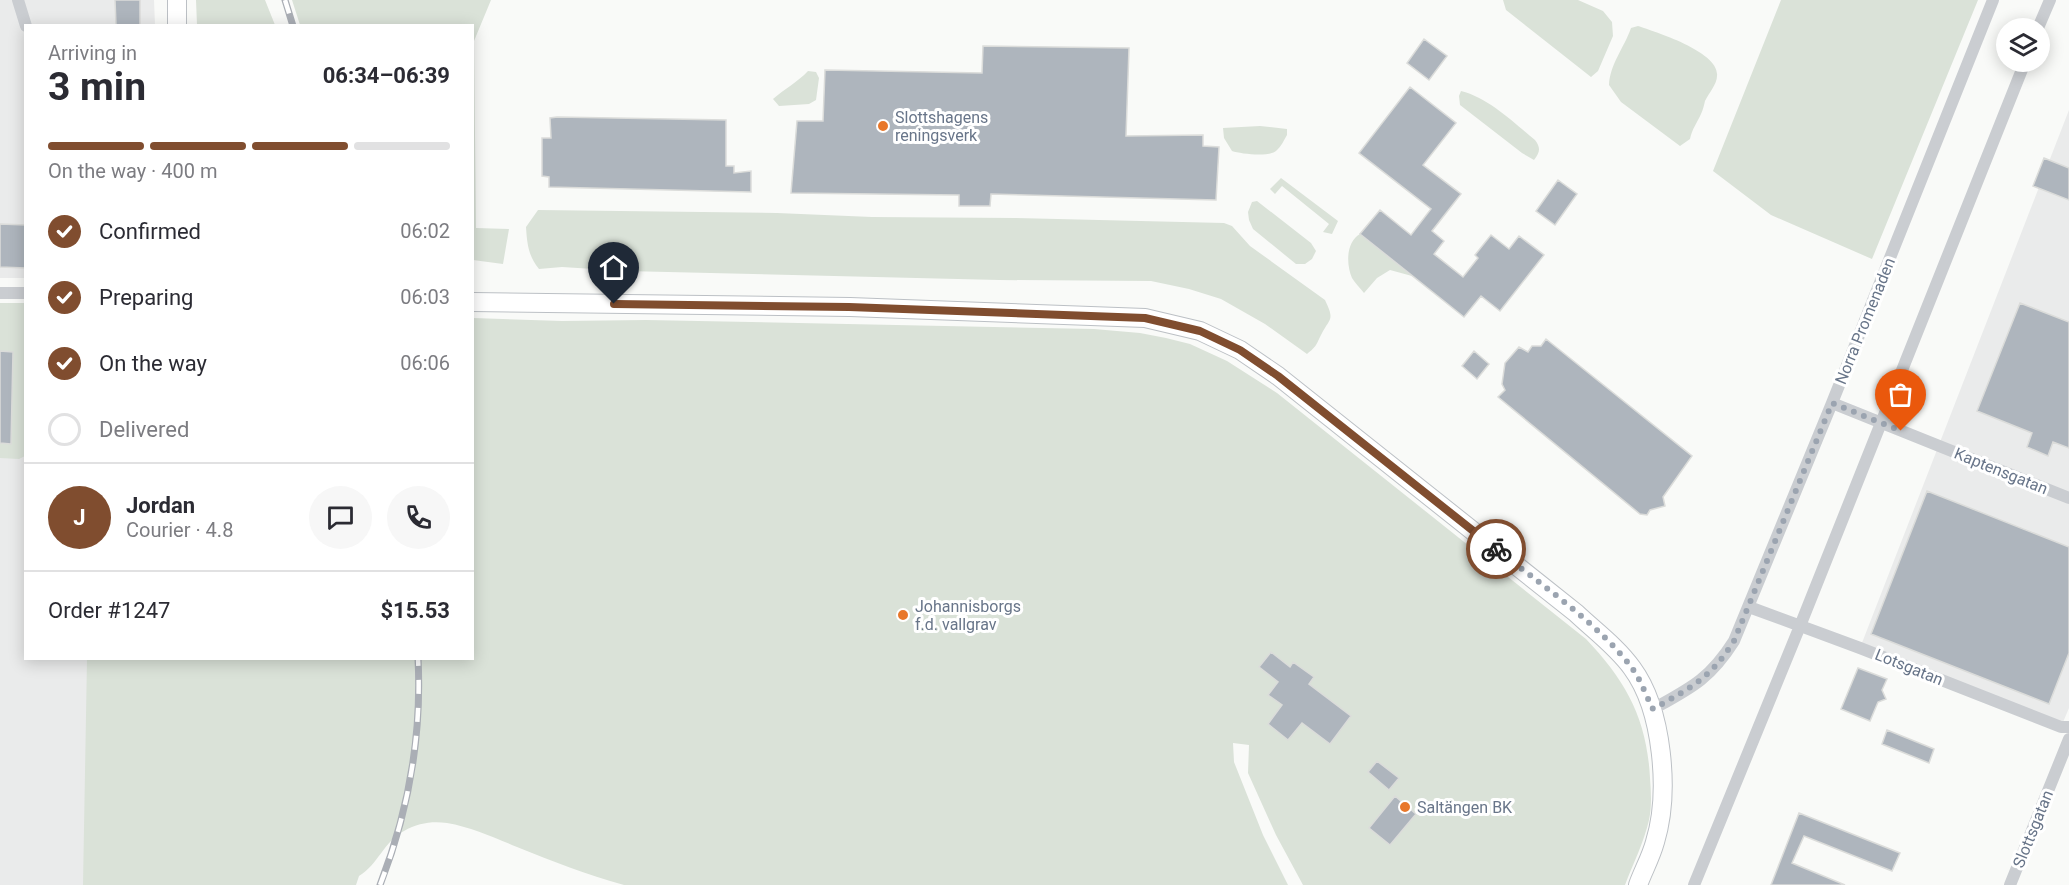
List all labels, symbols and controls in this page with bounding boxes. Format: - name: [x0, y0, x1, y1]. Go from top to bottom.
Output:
- map controls: [1996, 18, 2050, 72]
- button: layers: [1996, 18, 2050, 72]
- text: Arriving in: [48, 41, 137, 65]
- text: 06:34–06:39: [323, 63, 450, 88]
- text: 3 min: [48, 64, 146, 110]
- place label: Slottshagens reningsverk: [895, 108, 988, 145]
- marker: Slottshagens reningsverk: [876, 119, 890, 133]
- text: On the way · 400 m: [48, 159, 217, 183]
- icon: check: [48, 215, 81, 248]
- text: Confirmed: [99, 219, 201, 244]
- text: 06:02: [400, 219, 450, 243]
- pin: [588, 242, 639, 304]
- icon: home: [597, 251, 630, 284]
- street label: Norra Promenaden: [1831, 255, 1899, 387]
- icon: check: [48, 281, 81, 314]
- text: Preparing: [99, 285, 193, 310]
- text: 06:03: [400, 285, 450, 309]
- icon: check: [48, 347, 81, 380]
- text: On the way: [99, 351, 207, 376]
- text: 06:06: [400, 351, 450, 375]
- pin: [1875, 369, 1926, 431]
- icon: bag: [1884, 378, 1917, 411]
- text: Delivered: [99, 417, 189, 442]
- street label: Kaptensgatan: [1952, 444, 2050, 498]
- button: chat: [309, 486, 372, 549]
- button: phone: [387, 486, 450, 549]
- text: Jordan: [126, 493, 195, 518]
- text: J: [73, 505, 86, 530]
- text: Courier · 4.8: [126, 518, 233, 542]
- courier: [1466, 519, 1526, 579]
- icon: bike: [1480, 533, 1513, 566]
- place label: Johannisborgs f.d. vallgrav: [915, 597, 1021, 634]
- text: Order #1247: [48, 598, 170, 623]
- text: $15.53: [381, 598, 450, 623]
- marker: Johannisborgs f.d. vallgrav: [896, 608, 910, 622]
- street label: Lotsgatan: [1872, 645, 1946, 689]
- street label: Slottsgatan: [2009, 788, 2057, 870]
- place label: Saltängen BK: [1417, 798, 1513, 817]
- marker: Saltängen BK: [1398, 800, 1412, 814]

